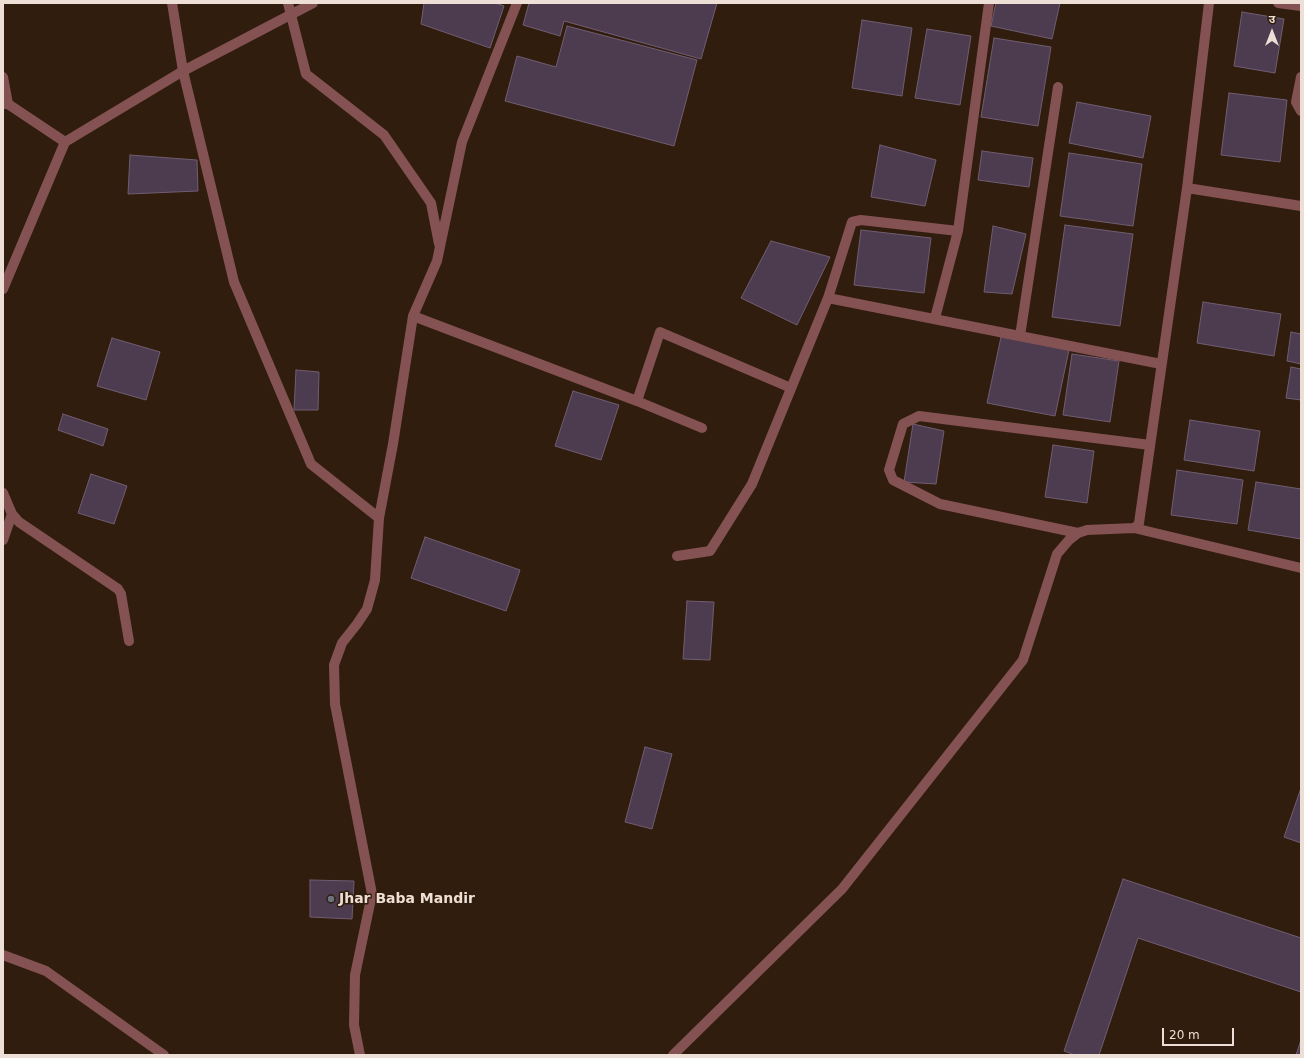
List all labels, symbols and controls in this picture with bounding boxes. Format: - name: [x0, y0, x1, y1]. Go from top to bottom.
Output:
- north arrow: [1252, 12, 1292, 52]
- text: उ: [1269, 13, 1275, 26]
- place label: Jhar Baba Mandir: [339, 891, 475, 907]
- marker: Jhar Baba Mandir: [326, 894, 336, 904]
- scale bar: [1164, 1020, 1236, 1046]
- text: 20 m: [1169, 1028, 1200, 1042]

